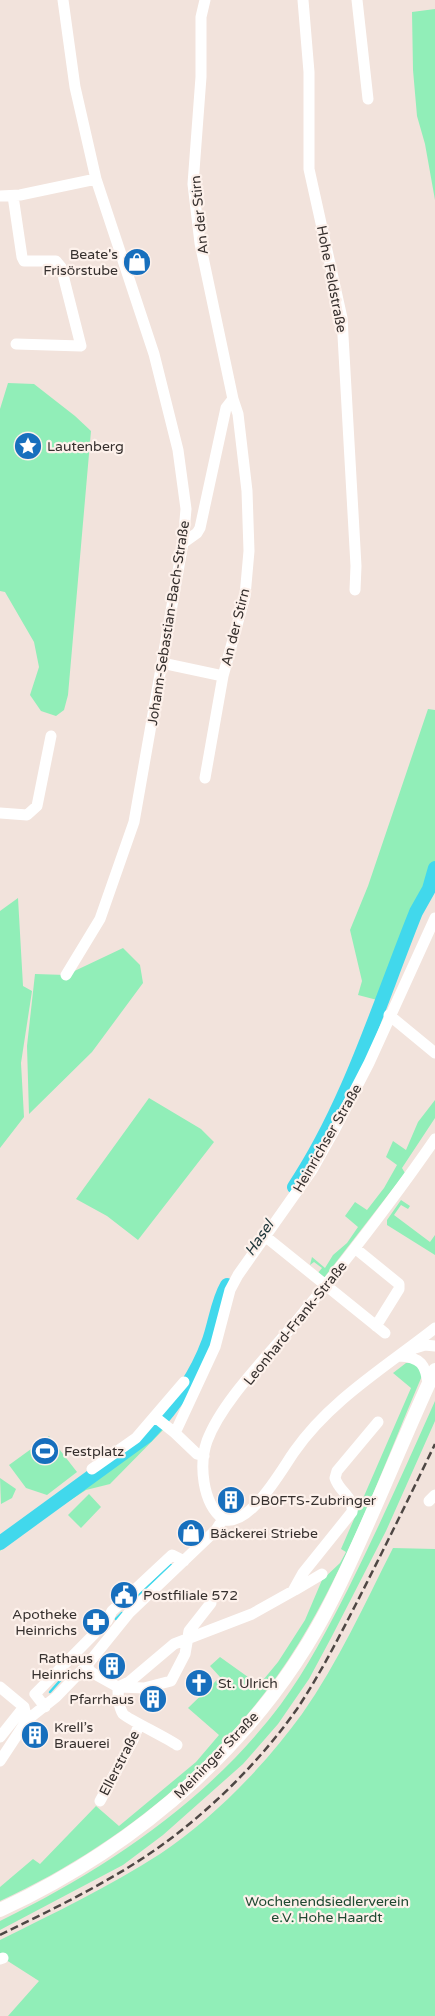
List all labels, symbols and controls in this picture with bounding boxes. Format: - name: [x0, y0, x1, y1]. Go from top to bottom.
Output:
- street label: An der Stirn: [187, 175, 212, 255]
- street label: Hohe Feldstraße: [313, 224, 350, 334]
- place label: Beate's Frisörstube: [43, 246, 118, 279]
- shop icon: Beate's Frisörstube: [122, 247, 152, 277]
- place icon: Lautenberg: [13, 431, 43, 461]
- place label: Lautenberg: [47, 438, 124, 455]
- street label: Johann-Sebastian-Bach-Straße: [144, 519, 193, 727]
- street label: An der Stirn: [218, 587, 253, 668]
- street label: Heinrichser Straße: [290, 1081, 365, 1195]
- water label: Hasel: [241, 1215, 279, 1259]
- street label: Leonhard-Frank-Straße: [240, 1258, 351, 1389]
- sports icon: Festplatz: [30, 1436, 60, 1466]
- place label: Festplatz: [64, 1443, 124, 1460]
- building icon: DB0FTS-Zubringer: [216, 1485, 246, 1515]
- place label: DB0FTS-Zubringer: [250, 1492, 377, 1509]
- shop icon: Bäckerei Striebe: [176, 1518, 206, 1548]
- place label: Bäckerei Striebe: [210, 1525, 318, 1542]
- public building icon: Postfiliale 572: [109, 1580, 139, 1610]
- place label: Postfiliale 572: [143, 1587, 238, 1604]
- place label: Apotheke Heinrichs: [12, 1606, 77, 1639]
- pharmacy icon: Apotheke Heinrichs: [81, 1607, 111, 1637]
- place label: Rathaus Heinrichs: [31, 1650, 93, 1683]
- building icon: Rathaus Heinrichs: [97, 1651, 127, 1681]
- church icon: St. Ulrich: [184, 1668, 214, 1698]
- place label: St. Ulrich: [218, 1675, 278, 1692]
- building icon: Pfarrhaus: [138, 1684, 168, 1714]
- place label: Pfarrhaus: [69, 1691, 134, 1708]
- street label: Meininger Straße: [171, 1708, 262, 1802]
- place label: Krell’s Brauerei: [54, 1719, 110, 1752]
- building icon: Krell’s Brauerei: [20, 1720, 50, 1750]
- street label: Ellerstraße: [96, 1728, 143, 1799]
- park label: Wochenendsiedlerverein e.V. Hohe Haardt: [245, 1893, 409, 1926]

